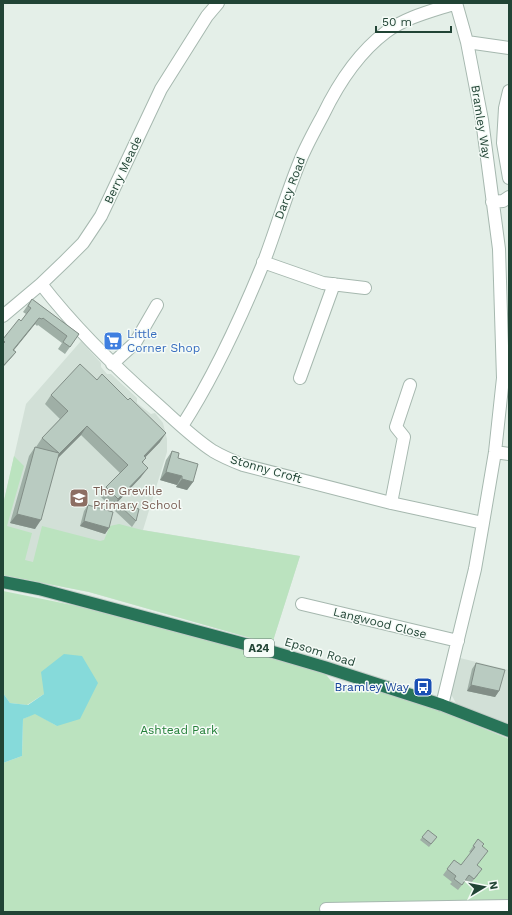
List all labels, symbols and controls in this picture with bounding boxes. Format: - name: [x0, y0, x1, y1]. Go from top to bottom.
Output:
- scale bar: [376, 8, 451, 34]
- text: 50 m: [382, 15, 412, 29]
- street label: Bramley Way: [468, 84, 494, 161]
- street label: Berry Meade: [101, 134, 145, 206]
- street label: Darcy Road: [272, 155, 308, 221]
- place label: Little Corner Shop: [127, 327, 200, 355]
- supermarket icon: Little Corner Shop: [102, 330, 124, 352]
- street label: Stonny Croft: [229, 452, 303, 486]
- place label: The Greville Primary School: [93, 484, 182, 512]
- school or university icon: The Greville Primary School: [68, 487, 90, 509]
- street label: Langwood Close: [332, 605, 428, 641]
- street label: Epsom Road: [283, 635, 357, 669]
- road number: A24: [244, 639, 274, 657]
- bus stop icon: Bramley Way: [412, 676, 434, 698]
- place label: Bramley Way: [335, 680, 410, 694]
- park label: Ashtead Park: [140, 723, 218, 737]
- north arrow: [464, 867, 504, 907]
- text: N: [486, 880, 500, 890]

